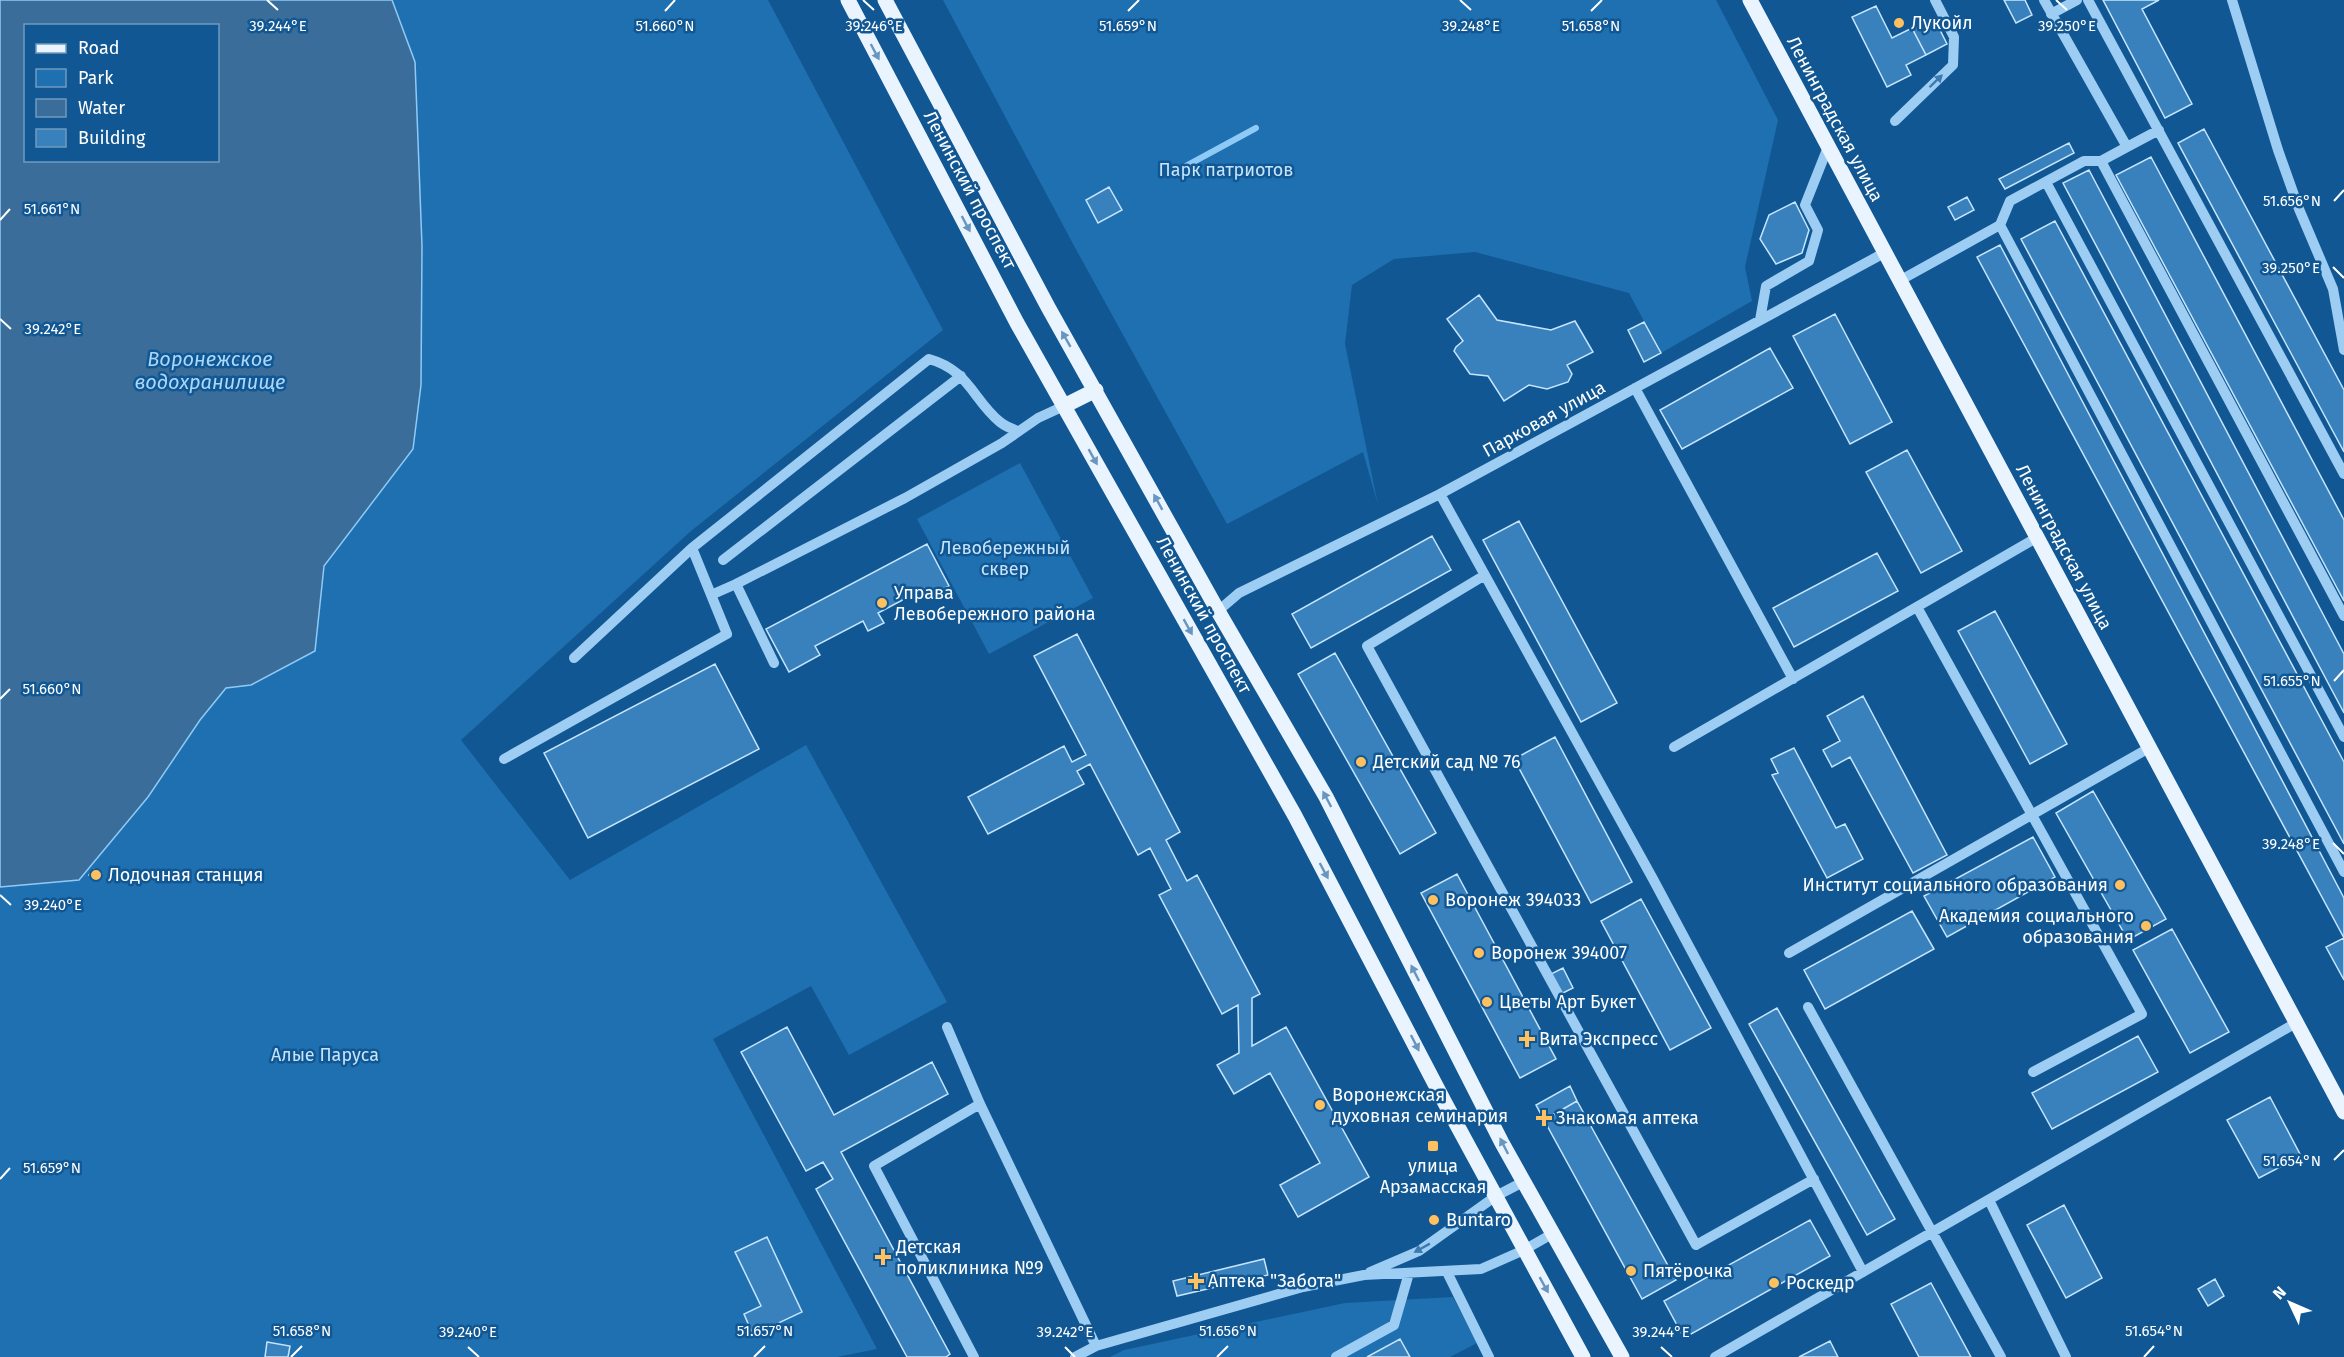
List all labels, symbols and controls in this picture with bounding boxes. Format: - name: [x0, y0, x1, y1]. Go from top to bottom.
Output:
- place label: Лукойл: [1911, 12, 1973, 34]
- marker: Лукойл: [1892, 16, 1906, 30]
- text: 39.244°E: [249, 17, 307, 35]
- text: 51.660°N: [635, 17, 695, 35]
- text: 39.246°E: [845, 17, 903, 35]
- text: 51.659°N: [1099, 17, 1157, 35]
- text: 39.248°E: [1442, 17, 1500, 35]
- text: 51.658°N: [1562, 17, 1620, 35]
- text: 39.250°E: [2038, 17, 2096, 35]
- legend: [24, 24, 219, 162]
- street label: Ленинградская улица: [1782, 33, 1888, 205]
- text: Road: [78, 37, 120, 59]
- one-way arrow: [871, 43, 880, 60]
- text: Park: [78, 67, 114, 89]
- one-way arrow: [1929, 74, 1943, 88]
- text: Water: [78, 97, 125, 119]
- street label: Ленинский проспект: [919, 107, 1022, 274]
- text: Building: [78, 127, 146, 149]
- park label: Парк патриотов: [1159, 159, 1293, 181]
- text: 51.656°N: [2263, 192, 2321, 210]
- text: 51.661°N: [24, 200, 80, 218]
- one-way arrow: [961, 216, 971, 233]
- text: 39.250°E: [2262, 259, 2320, 277]
- text: 39.242°E: [25, 320, 81, 338]
- one-way arrow: [1061, 331, 1072, 347]
- water label: Воронежское водохранилище: [135, 347, 285, 394]
- street label: Парковая улица: [1479, 376, 1609, 462]
- one-way arrow: [1087, 449, 1098, 465]
- street label: Ленинградская улица: [2011, 461, 2117, 633]
- one-way arrow: [1153, 493, 1163, 510]
- street label: Ленинский проспект: [1152, 533, 1257, 698]
- park label: Левобережный сквер: [940, 537, 1070, 580]
- place label: Управа Левобережного района: [894, 582, 1096, 625]
- marker: Управа Левобережного района: [875, 596, 889, 610]
- one-way arrow: [1182, 619, 1193, 635]
- text: 51.655°N: [2263, 672, 2321, 690]
- text: 51.660°N: [22, 680, 82, 698]
- place label: Детский сад № 76: [1372, 751, 1521, 773]
- marker: Детский сад № 76: [1354, 755, 1368, 769]
- one-way arrow: [1322, 790, 1332, 807]
- text: 39.248°E: [2262, 835, 2320, 853]
- one-way arrow: [1319, 862, 1329, 879]
- place label: Лодочная станция: [108, 864, 264, 886]
- marker: Лодочная станция: [89, 868, 103, 882]
- place label: Институт социального образования: [1803, 874, 2108, 896]
- marker: Институт социального образования: [2113, 878, 2127, 892]
- place label: Воронеж 394033: [1445, 889, 1581, 911]
- marker: Воронеж 394033: [1426, 893, 1440, 907]
- text: 39.240°E: [24, 896, 82, 914]
- place label: Академия социального образования: [1939, 905, 2134, 948]
- marker: Академия социального образования: [2139, 919, 2153, 933]
- place label: Воронеж 394007: [1491, 942, 1627, 964]
- marker: Воронеж 394007: [1472, 946, 1486, 960]
- one-way arrow: [1410, 964, 1420, 981]
- place label: Цветы Арт Букет: [1499, 991, 1637, 1013]
- marker: Цветы Арт Букет: [1480, 995, 1494, 1009]
- place label: Вита Экспресс: [1539, 1028, 1659, 1050]
- marker: Вита Экспресс: [1520, 1032, 1534, 1046]
- one-way arrow: [1410, 1035, 1420, 1052]
- park label: Алые Паруса: [271, 1044, 379, 1066]
- place label: Воронежская духовная семинария: [1332, 1084, 1508, 1127]
- marker: Воронежская духовная семинария: [1313, 1098, 1327, 1112]
- place label: Знакомая аптека: [1556, 1107, 1699, 1129]
- marker: Знакомая аптека: [1537, 1111, 1551, 1125]
- one-way arrow: [1499, 1138, 1509, 1155]
- marker: улица Арзамасская: [1426, 1139, 1440, 1153]
- text: 51.654°N: [2263, 1152, 2321, 1170]
- place label: улица Арзамасская: [1380, 1155, 1486, 1198]
- text: 51.659°N: [23, 1159, 81, 1177]
- place label: Buntaro: [1446, 1209, 1511, 1231]
- marker: Buntaro: [1427, 1213, 1441, 1227]
- place label: Детская поликлиника №9: [895, 1236, 1043, 1279]
- one-way arrow: [1414, 1243, 1430, 1254]
- marker: Детская поликлиника №9: [874, 1248, 892, 1266]
- place label: Пятёрочка: [1643, 1260, 1733, 1282]
- marker: Пятёрочка: [1624, 1264, 1638, 1278]
- place label: Аптека "Забота": [1208, 1270, 1341, 1292]
- place label: Роскедр: [1786, 1272, 1855, 1294]
- north arrow: [2260, 1273, 2320, 1333]
- marker: Аптека "Забота": [1189, 1274, 1203, 1288]
- marker: Роскедр: [1767, 1276, 1781, 1290]
- one-way arrow: [1538, 1277, 1549, 1293]
- text: N: [2269, 1283, 2290, 1303]
- text: 51.658°N: [273, 1322, 331, 1340]
- text: 51.657°N: [737, 1322, 793, 1340]
- text: 51.656°N: [1199, 1322, 1257, 1340]
- text: 51.654°N: [2125, 1322, 2183, 1340]
- text: 39.240°E: [439, 1323, 497, 1341]
- text: 39.242°E: [1037, 1323, 1093, 1341]
- text: 39.244°E: [1632, 1323, 1690, 1341]

